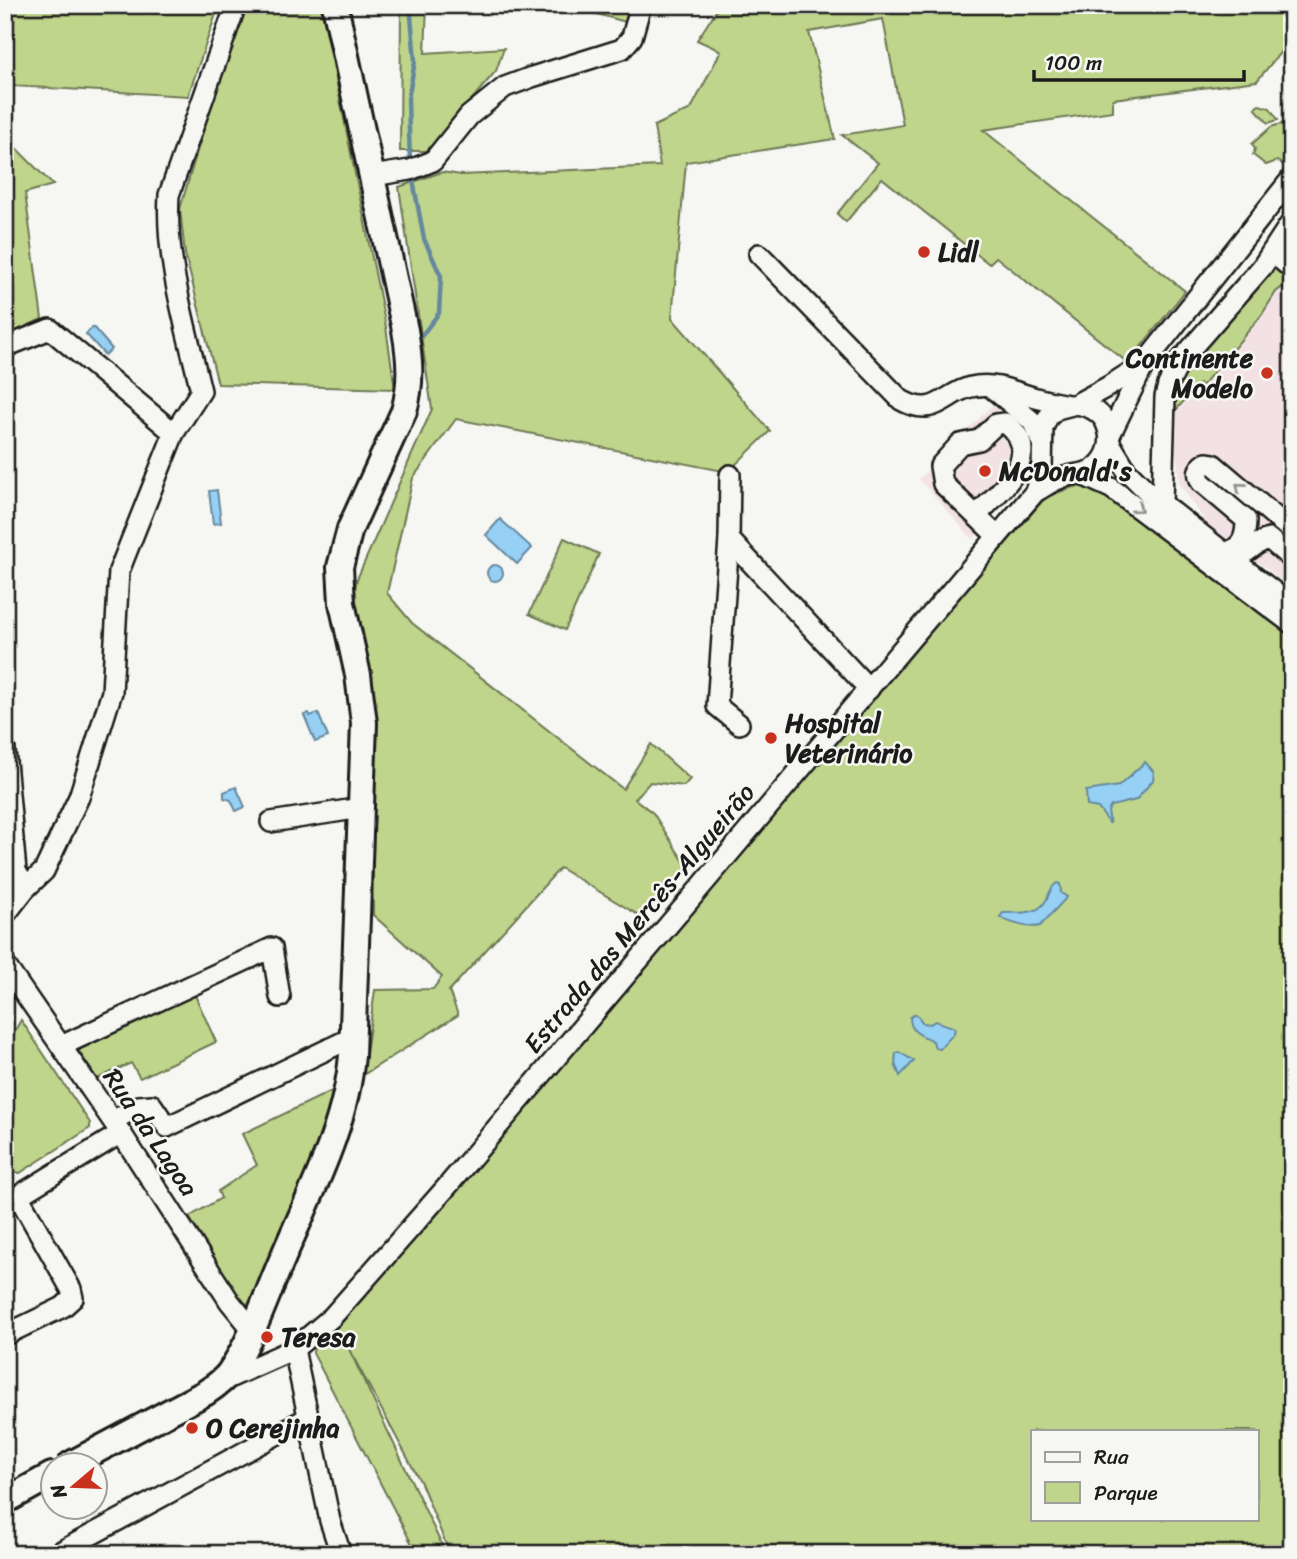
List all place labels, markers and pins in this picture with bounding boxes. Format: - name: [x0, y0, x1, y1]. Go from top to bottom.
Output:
- place label: Lidl: [938, 229, 980, 275]
- marker: Lidl: [916, 244, 932, 260]
- place label: Continente Modelo: [1125, 335, 1254, 411]
- marker: Continente Modelo: [1259, 365, 1275, 381]
- place label: McDonald's: [998, 448, 1133, 494]
- marker: McDonald's: [977, 463, 993, 479]
- place label: Hospital Veterinário: [785, 700, 913, 776]
- marker: Hospital Veterinário: [763, 730, 779, 746]
- place label: Teresa: [281, 1314, 356, 1360]
- marker: Teresa: [259, 1329, 275, 1345]
- place label: O Cerejinha: [206, 1405, 340, 1451]
- marker: O Cerejinha: [184, 1420, 200, 1436]

